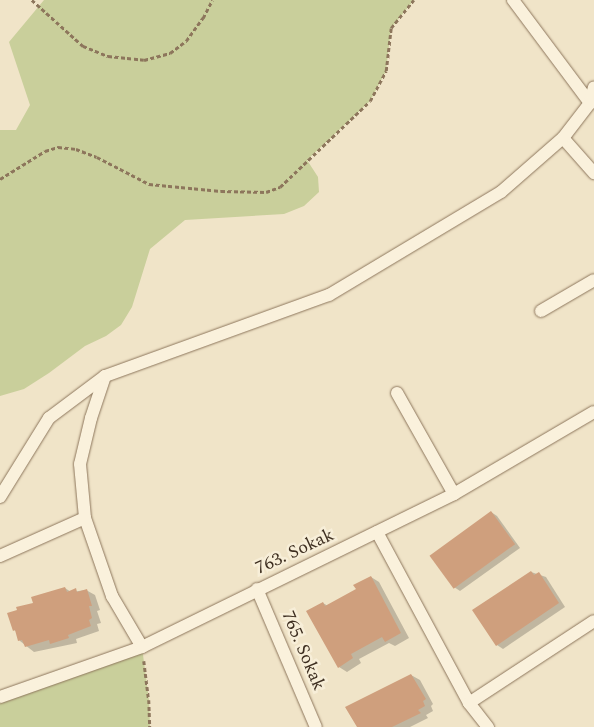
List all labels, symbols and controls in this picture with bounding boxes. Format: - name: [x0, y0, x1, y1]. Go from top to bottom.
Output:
- street label: 763. Sokak: [252, 524, 338, 580]
- street label: 765. Sokak: [277, 608, 329, 694]

